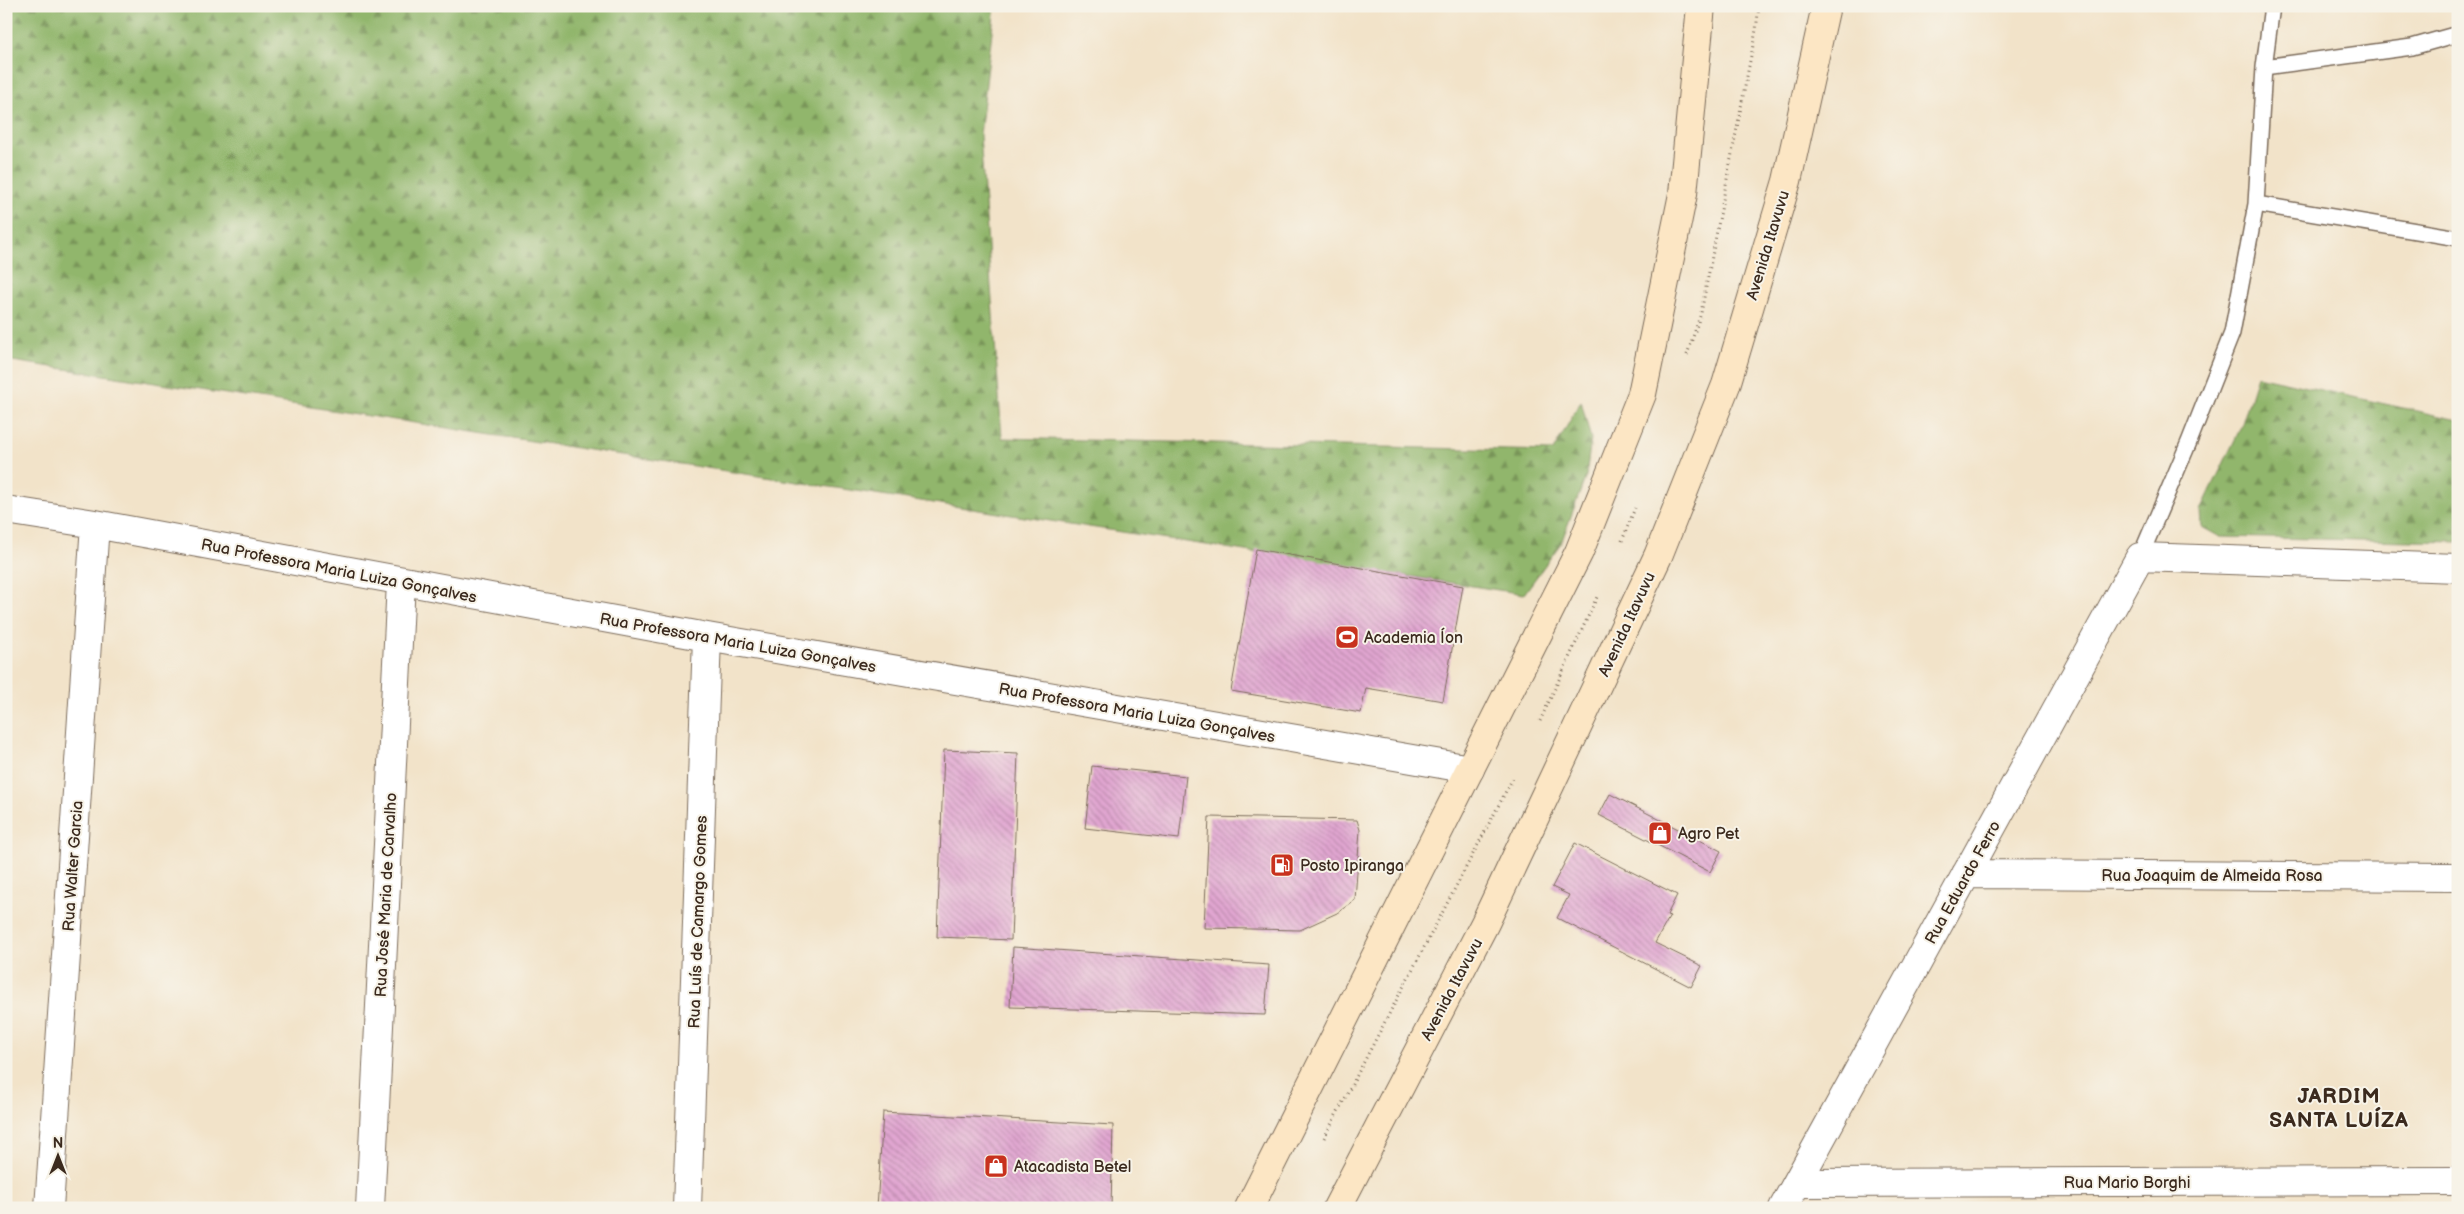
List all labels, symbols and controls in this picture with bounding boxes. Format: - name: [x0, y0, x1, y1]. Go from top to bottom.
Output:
- street label: Avenida Itavuvu: [1743, 188, 1794, 302]
- street label: Rua Professora Maria Luiza Gonçalves: [199, 535, 478, 608]
- street label: Avenida Itavuvu: [1595, 569, 1660, 680]
- street label: Rua Professora Maria Luiza Gonçalves: [598, 610, 878, 677]
- sports icon: Academia Íon: [1334, 624, 1360, 650]
- place label: Academia Íon: [1364, 627, 1463, 648]
- street label: Rua Professora Maria Luiza Gonçalves: [997, 680, 1277, 747]
- street label: Rua José Maria de Carvalho: [372, 792, 401, 998]
- street label: Rua Walter Garcia: [59, 800, 88, 932]
- street label: Rua Luís de Camargo Gomes: [685, 815, 712, 1029]
- street label: Rua Eduardo Ferro: [1921, 818, 2005, 948]
- shop icon: Agro Pet: [1647, 820, 1673, 846]
- place label: Agro Pet: [1678, 825, 1739, 844]
- fuel station icon: Posto Ipiranga: [1269, 852, 1295, 878]
- place label: Posto Ipiranga: [1300, 857, 1404, 876]
- street label: Rua Joaquim de Almeida Rosa: [2101, 867, 2323, 886]
- street label: Avenida Itavuvu: [1417, 935, 1487, 1044]
- district label: JARDIM SANTA LUÍZA: [2269, 1084, 2409, 1133]
- north arrow: [32, 1132, 82, 1182]
- text: N: [53, 1135, 63, 1152]
- shop icon: Atacadista Betel: [983, 1153, 1009, 1179]
- place label: Atacadista Betel: [1014, 1158, 1131, 1177]
- street label: Rua Mario Borghi: [2064, 1174, 2190, 1193]

